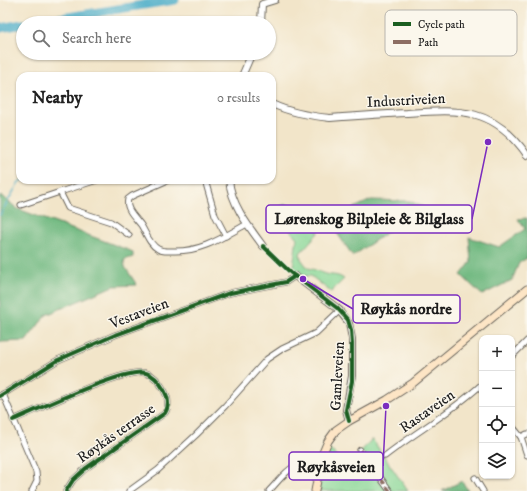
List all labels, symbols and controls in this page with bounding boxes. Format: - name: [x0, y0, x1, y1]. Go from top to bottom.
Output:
- legend: [385, 10, 517, 56]
- search box: [16, 16, 276, 60]
- text: Cycle path: [418, 18, 465, 32]
- icon: search: [30, 27, 52, 49]
- text: Search here: [62, 29, 131, 48]
- text: Path: [418, 36, 439, 50]
- text: Nearby: [32, 87, 82, 109]
- street label: Industriveien: [366, 89, 446, 112]
- text: 0 results: [217, 90, 260, 106]
- callout: Lørenskog Bilpleie & Bilglass: [266, 205, 472, 233]
- text: Lørenskog Bilpleie & Bilglass: [274, 209, 464, 229]
- street label: Vestaveien: [106, 293, 172, 334]
- callout: Røykås nordre: [353, 295, 460, 323]
- text: Røykås nordre: [360, 299, 452, 319]
- map controls: [479, 335, 515, 479]
- button: +: [479, 335, 515, 371]
- street label: Gamleveien: [326, 341, 349, 411]
- button: −: [479, 371, 515, 407]
- street label: Rastaveien: [396, 385, 459, 437]
- street label: Røykås terrasse: [74, 400, 159, 467]
- button: locate: [479, 407, 515, 443]
- button: layers: [479, 443, 515, 479]
- callout: Røykåsveien: [289, 452, 383, 480]
- text: Røykåsveien: [297, 457, 376, 477]

